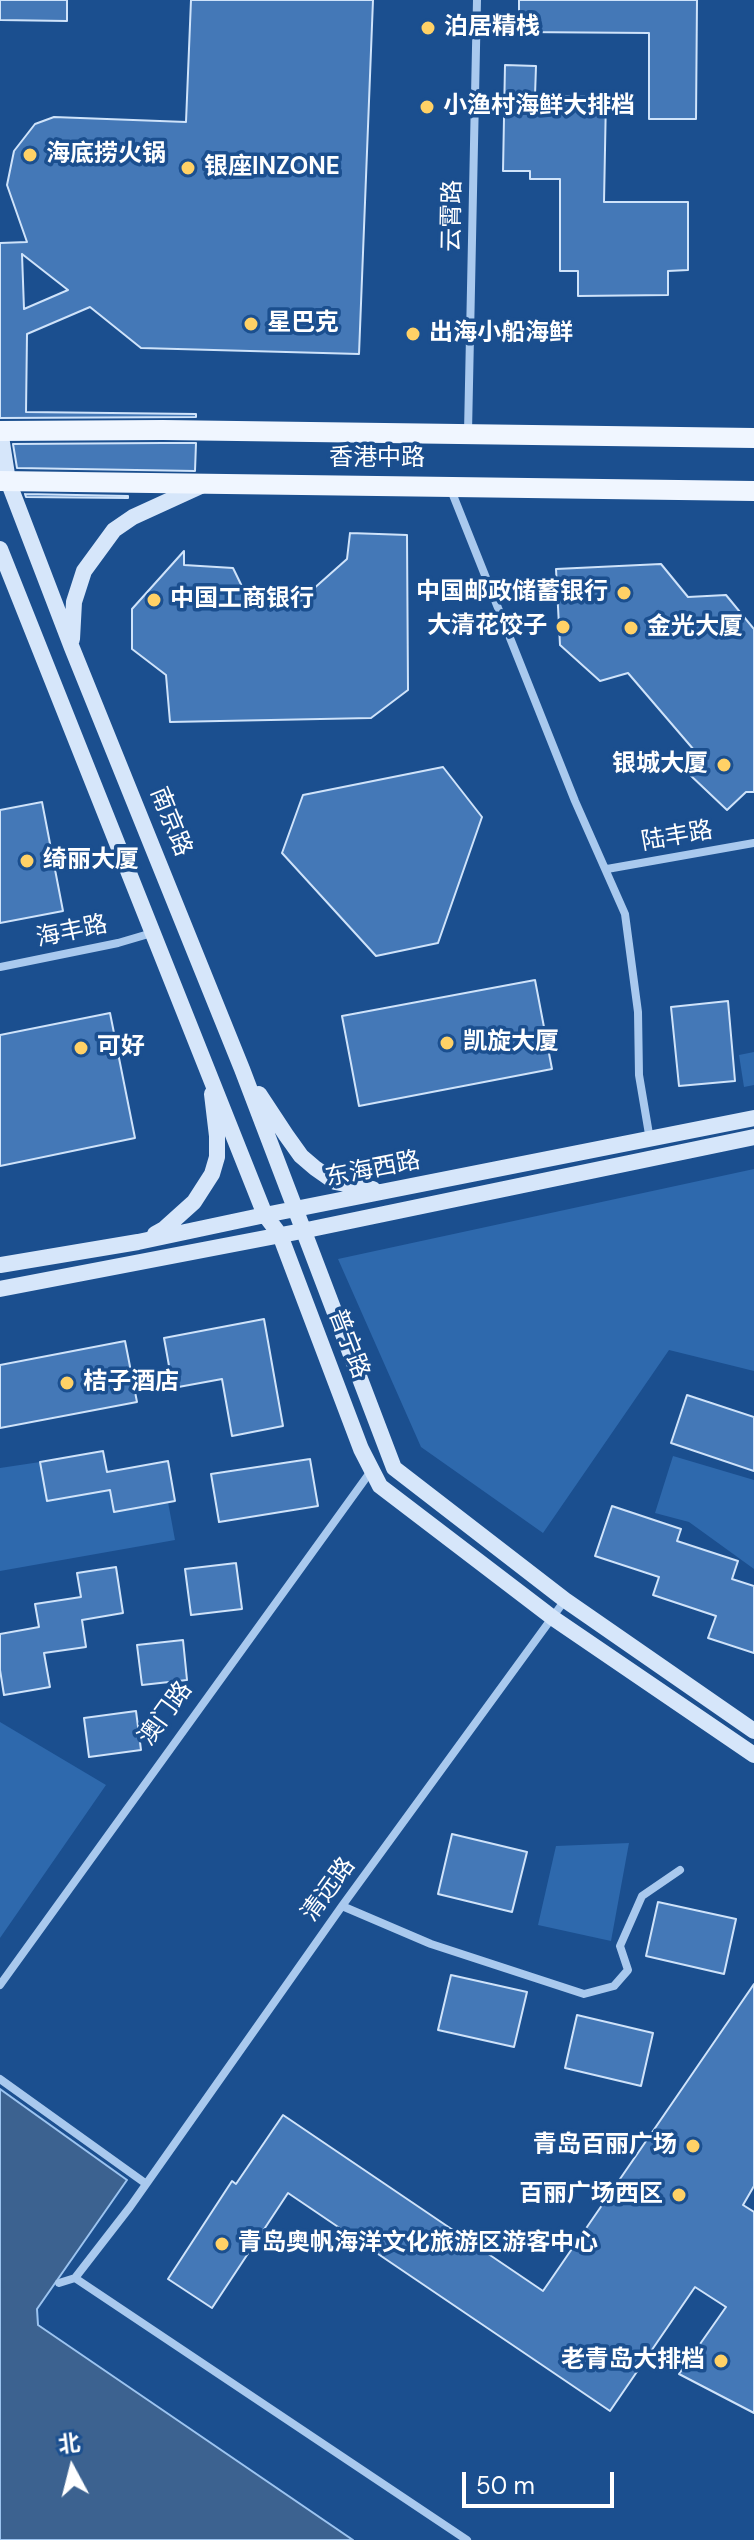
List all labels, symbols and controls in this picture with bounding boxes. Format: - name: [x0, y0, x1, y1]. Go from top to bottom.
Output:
- place label: 泊居精栈: [444, 14, 540, 42]
- marker: 泊居精栈: [419, 19, 437, 37]
- place label: 小渔村海鲜大排档: [443, 93, 635, 121]
- marker: 小渔村海鲜大排档: [418, 98, 436, 116]
- place label: 海底捞火锅: [46, 141, 166, 169]
- marker: 海底捞火锅: [21, 146, 39, 164]
- place label: 银座INZONE: [204, 154, 340, 182]
- marker: 银座INZONE: [179, 159, 197, 177]
- street label: 云霄路: [438, 180, 468, 252]
- place label: 星巴克: [267, 310, 339, 338]
- marker: 星巴克: [242, 315, 260, 333]
- place label: 出海小船海鲜: [429, 320, 573, 348]
- marker: 出海小船海鲜: [404, 325, 422, 343]
- street label: 香港中路: [329, 445, 425, 473]
- place label: 中国邮政储蓄银行: [416, 579, 608, 607]
- marker: 中国邮政储蓄银行: [615, 584, 633, 602]
- place label: 中国工商银行: [170, 586, 314, 614]
- marker: 中国工商银行: [145, 591, 163, 609]
- place label: 大清花饺子: [427, 613, 547, 641]
- place label: 金光大厦: [647, 614, 743, 642]
- marker: 大清花饺子: [554, 618, 572, 636]
- marker: 金光大厦: [622, 619, 640, 637]
- place label: 银城大厦: [612, 751, 708, 779]
- marker: 银城大厦: [715, 756, 733, 774]
- street label: 南京路: [143, 783, 197, 861]
- street label: 陆丰路: [639, 817, 715, 857]
- place label: 绮丽大厦: [43, 847, 139, 875]
- marker: 绮丽大厦: [18, 852, 36, 870]
- street label: 海丰路: [34, 910, 110, 954]
- place label: 凯旋大厦: [463, 1029, 559, 1057]
- place label: 可好: [97, 1034, 145, 1062]
- marker: 凯旋大厦: [438, 1034, 456, 1052]
- marker: 可好: [72, 1039, 90, 1057]
- street label: 东海西路: [323, 1147, 423, 1193]
- street label: 普宁路: [322, 1305, 374, 1383]
- place label: 桔子酒店: [83, 1369, 179, 1397]
- marker: 桔子酒店: [58, 1374, 76, 1392]
- street label: 澳门路: [133, 1676, 199, 1752]
- street label: 清远路: [296, 1852, 362, 1928]
- place label: 青岛百丽广场: [533, 2132, 677, 2160]
- marker: 青岛百丽广场: [684, 2137, 702, 2155]
- place label: 百丽广场西区: [519, 2181, 663, 2209]
- marker: 百丽广场西区: [670, 2186, 688, 2204]
- place label: 青岛奥帆海洋文化旅游区游客中心: [238, 2230, 598, 2258]
- marker: 青岛奥帆海洋文化旅游区游客中心: [213, 2235, 231, 2253]
- place label: 老青岛大排档: [561, 2347, 705, 2375]
- marker: 老青岛大排档: [712, 2352, 730, 2370]
- north arrow: [32, 2428, 112, 2508]
- text: 北: [56, 2428, 82, 2459]
- scale bar: [466, 2456, 618, 2506]
- text: 50 m: [476, 2470, 535, 2501]

